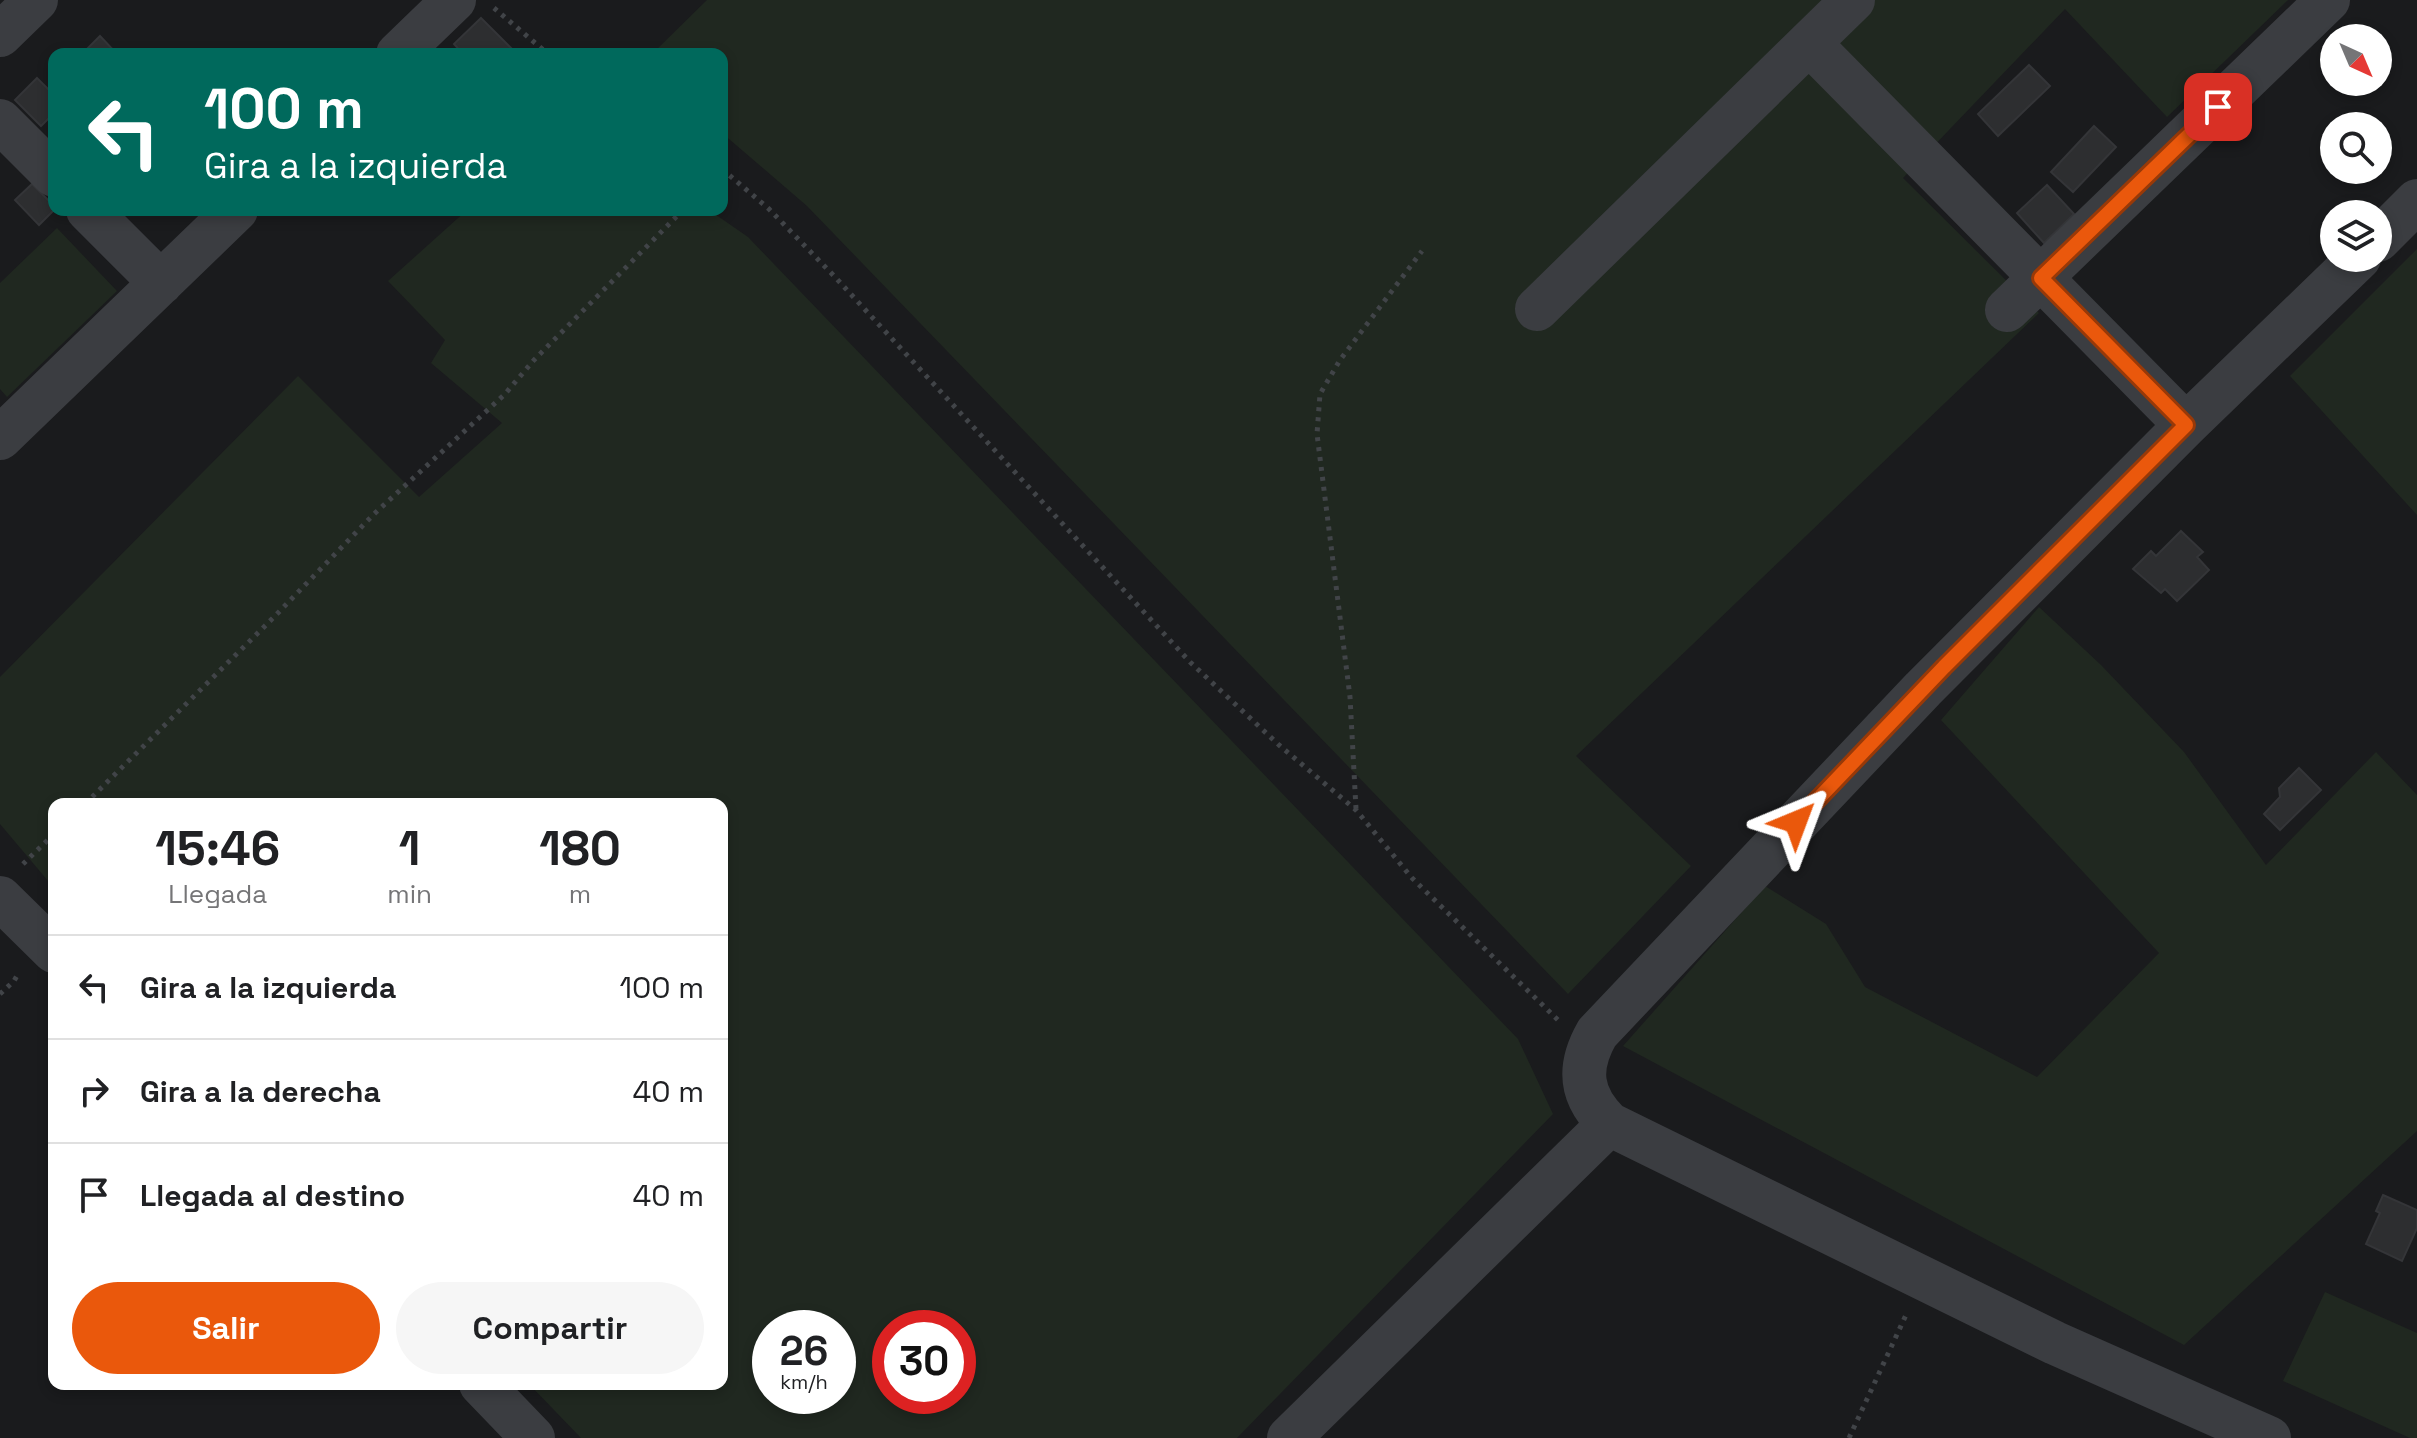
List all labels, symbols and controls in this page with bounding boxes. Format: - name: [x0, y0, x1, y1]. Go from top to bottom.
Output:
- north arrow: [2320, 24, 2392, 96]
- map controls: [2320, 24, 2392, 272]
- text: 100 m: [204, 73, 364, 144]
- pin: [2184, 73, 2252, 141]
- icon: left: [72, 80, 176, 184]
- icon: arrive: [2196, 85, 2240, 129]
- button: search: [2320, 112, 2392, 184]
- text: Gira a la izquierda: [204, 143, 507, 189]
- button: layers: [2320, 200, 2392, 272]
- position arrow: [1754, 780, 1838, 864]
- text: 15:46: [155, 818, 280, 879]
- text: 1: [399, 818, 421, 879]
- text: 180: [539, 818, 621, 879]
- text: Llegada: [168, 877, 267, 911]
- text: min: [387, 877, 432, 911]
- text: m: [569, 877, 591, 911]
- icon: left: [72, 965, 116, 1009]
- text: Gira a la izquierda: [140, 968, 396, 1007]
- text: 100 m: [619, 968, 704, 1007]
- icon: right: [72, 1069, 116, 1113]
- text: Gira a la derecha: [140, 1072, 381, 1111]
- text: 40 m: [633, 1072, 704, 1111]
- icon: arrive: [72, 1173, 116, 1217]
- text: Llegada al destino: [140, 1176, 405, 1215]
- text: 40 m: [633, 1176, 704, 1215]
- button: Salir: [72, 1282, 380, 1374]
- button: Compartir: [396, 1282, 704, 1374]
- speed limit sign: 30: [872, 1310, 976, 1414]
- text: 26: [780, 1326, 828, 1377]
- text: km/h: [780, 1369, 828, 1395]

